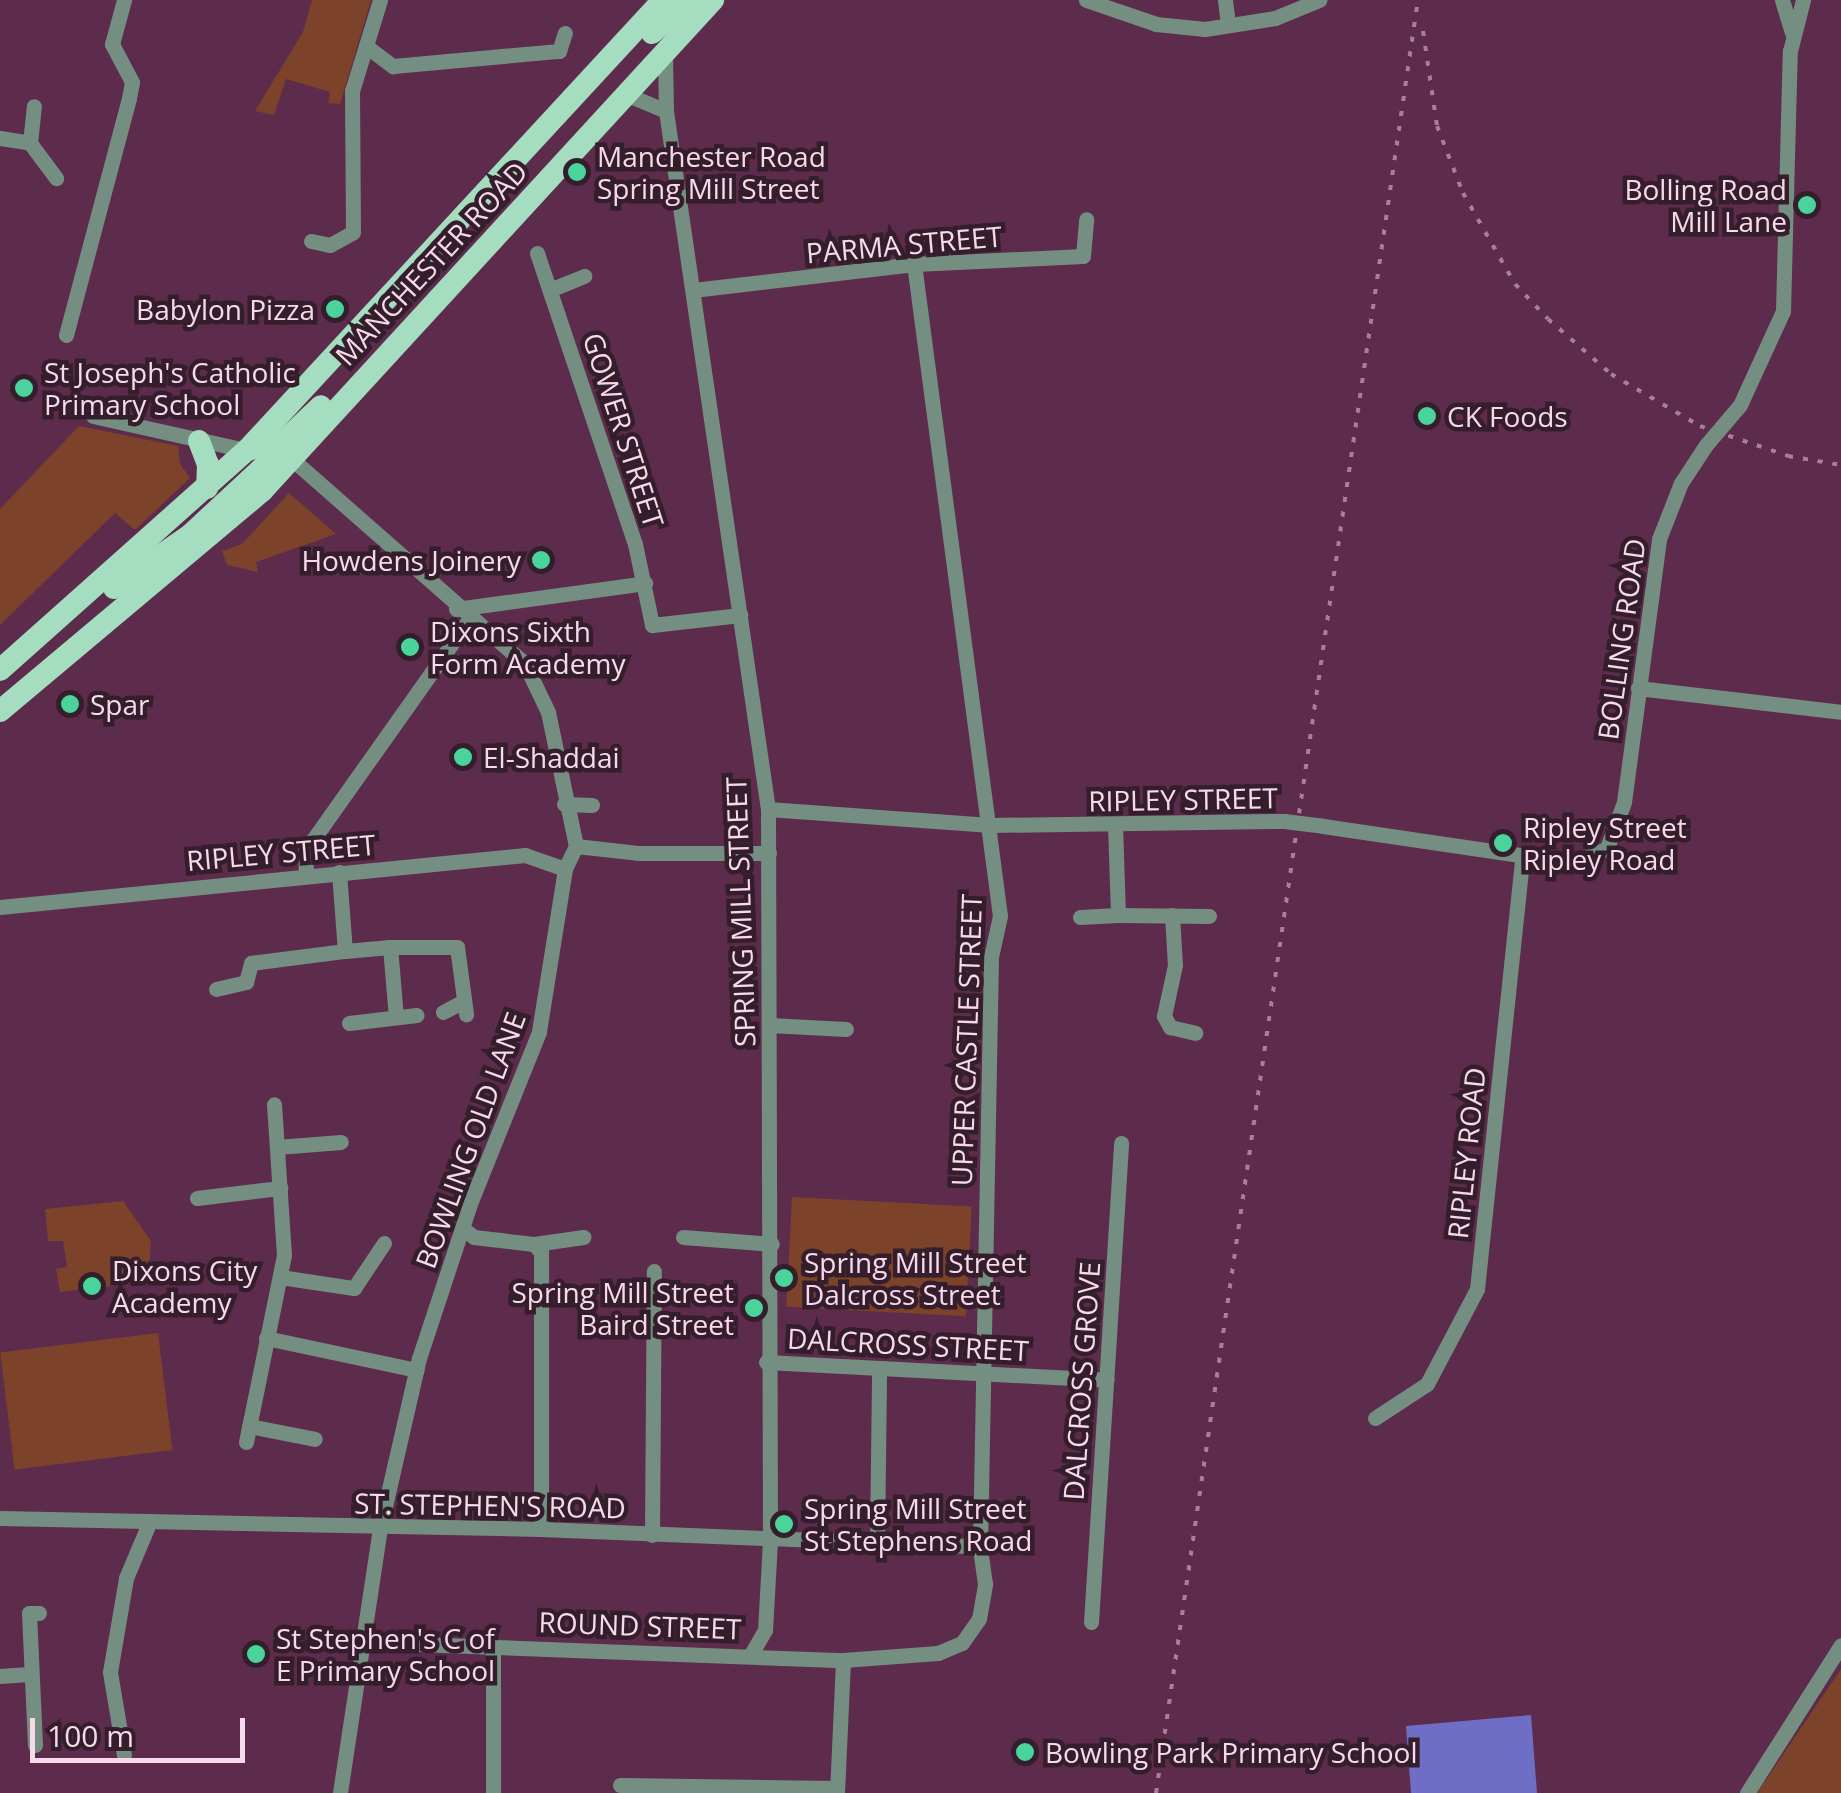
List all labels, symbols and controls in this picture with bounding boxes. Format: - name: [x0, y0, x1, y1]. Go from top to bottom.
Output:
- place label: Manchester Road Spring Mill Street: [597, 139, 826, 205]
- street label: MANCHESTER ROAD: [328, 154, 534, 372]
- marker: Manchester Road Spring Mill Street: [566, 161, 588, 183]
- place label: Bolling Road Mill Lane: [1624, 172, 1787, 238]
- marker: Bolling Road Mill Lane: [1796, 194, 1818, 216]
- street label: PARMA STREET: [805, 219, 1003, 269]
- place label: Babylon Pizza: [136, 292, 315, 326]
- marker: Babylon Pizza: [324, 298, 346, 320]
- street label: GOWER STREET: [577, 328, 671, 532]
- place label: St Joseph's Catholic Primary School: [44, 355, 296, 421]
- marker: St Joseph's Catholic Primary School: [13, 377, 35, 399]
- place label: CK Foods: [1447, 399, 1568, 433]
- marker: CK Foods: [1416, 405, 1438, 427]
- street label: BOLLING ROAD: [1590, 536, 1652, 742]
- place label: Howdens Joinery: [301, 543, 521, 577]
- marker: Howdens Joinery: [530, 549, 552, 571]
- place label: Dixons Sixth Form Academy: [430, 614, 625, 680]
- marker: Dixons Sixth Form Academy: [399, 636, 421, 658]
- place label: Spar: [90, 687, 149, 721]
- marker: Spar: [59, 693, 81, 715]
- place label: El-Shaddai: [483, 740, 620, 774]
- marker: El-Shaddai: [452, 746, 474, 768]
- street label: SPRING MILL STREET: [718, 776, 762, 1048]
- street label: RIPLEY STREET: [1088, 781, 1278, 817]
- place label: Ripley Street Ripley Road: [1523, 810, 1687, 876]
- street label: RIPLEY STREET: [185, 827, 377, 877]
- marker: Ripley Street Ripley Road: [1492, 832, 1514, 854]
- street label: UPPER CASTLE STREET: [944, 893, 988, 1187]
- street label: BOWLING OLD LANE: [408, 1007, 532, 1273]
- street label: RIPLEY ROAD: [1440, 1066, 1492, 1240]
- place label: Spring Mill Street Dalcross Street: [804, 1245, 1027, 1311]
- place label: Dixons City Academy: [112, 1253, 257, 1319]
- street label: DALCROSS GROVE: [1056, 1261, 1106, 1501]
- marker: Spring Mill Street Dalcross Street: [773, 1267, 795, 1289]
- marker: Dixons City Academy: [81, 1275, 103, 1297]
- place label: Spring Mill Street Baird Street: [511, 1275, 734, 1341]
- marker: Spring Mill Street Baird Street: [743, 1297, 765, 1319]
- street label: DALCROSS STREET: [786, 1321, 1030, 1367]
- street label: ST. STEPHEN'S ROAD: [354, 1486, 626, 1524]
- place label: Spring Mill Street St Stephens Road: [804, 1491, 1032, 1557]
- marker: Spring Mill Street St Stephens Road: [773, 1513, 795, 1535]
- street label: ROUND STREET: [538, 1605, 742, 1645]
- place label: St Stephen's C of E Primary School: [276, 1621, 495, 1687]
- marker: St Stephen's C of E Primary School: [245, 1643, 267, 1665]
- scale bar: [35, 1698, 250, 1760]
- text: 100 m: [47, 1715, 134, 1756]
- place label: Bowling Park Primary School: [1045, 1735, 1418, 1769]
- marker: Bowling Park Primary School: [1014, 1741, 1036, 1763]

